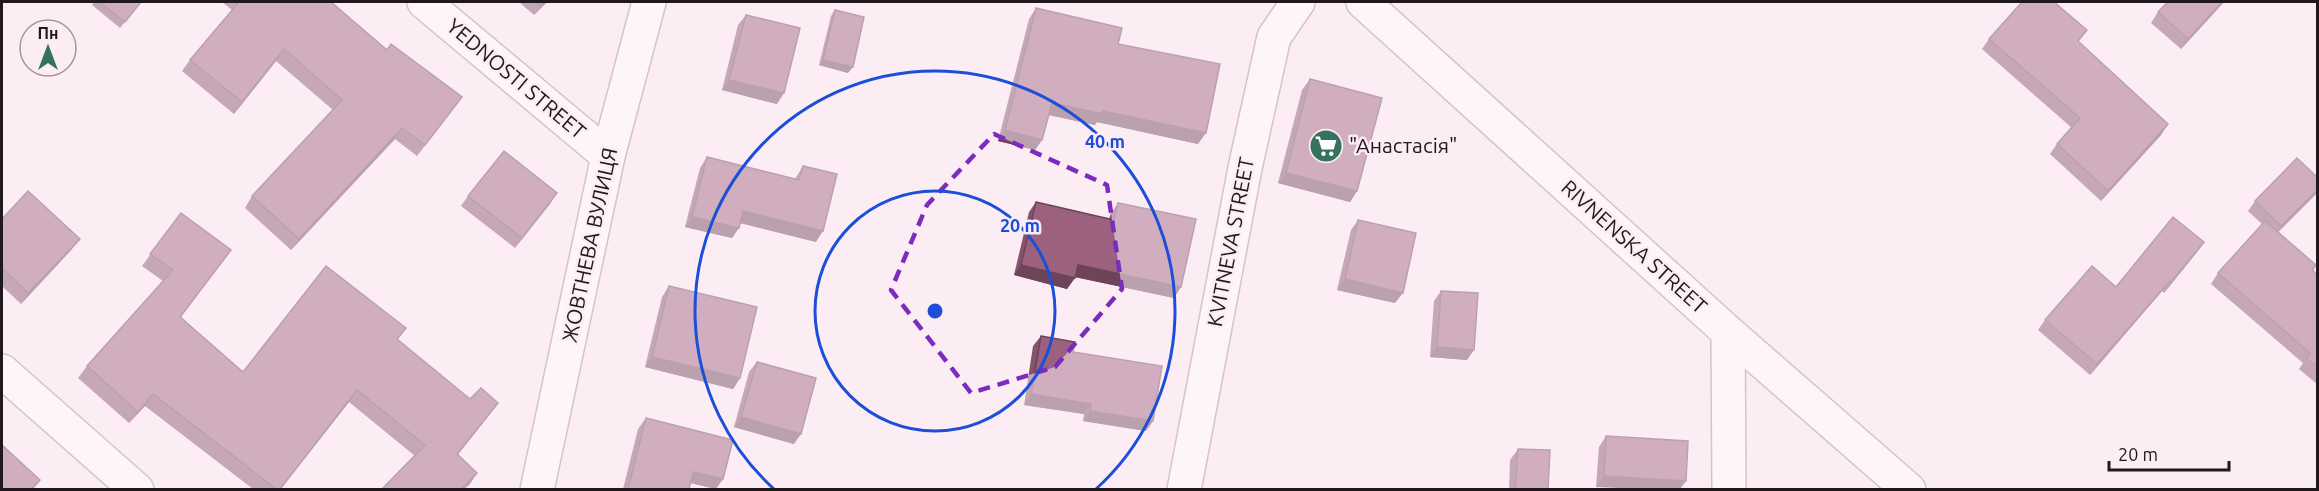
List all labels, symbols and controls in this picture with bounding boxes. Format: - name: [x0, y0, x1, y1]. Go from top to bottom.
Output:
- street label: YEDNOSTI STREET: [442, 13, 591, 144]
- north arrow: [18, 18, 78, 78]
- text: Пн: [38, 24, 58, 42]
- supermarket icon: "Анастасія": [1308, 128, 1344, 164]
- text: 40 m: [1085, 131, 1125, 151]
- place label: "Анастасія": [1349, 133, 1457, 157]
- street label: ЖОВТНЕВА ВУЛИЦЯ: [557, 145, 621, 344]
- street label: KVITNEVA STREET: [1202, 155, 1258, 329]
- street label: RIVNENSKA STREET: [1557, 175, 1713, 318]
- text: 20 m: [1000, 215, 1040, 235]
- centre of rings: [925, 301, 945, 321]
- scale bar: [2109, 434, 2229, 472]
- text: 20 m: [2118, 444, 2158, 464]

